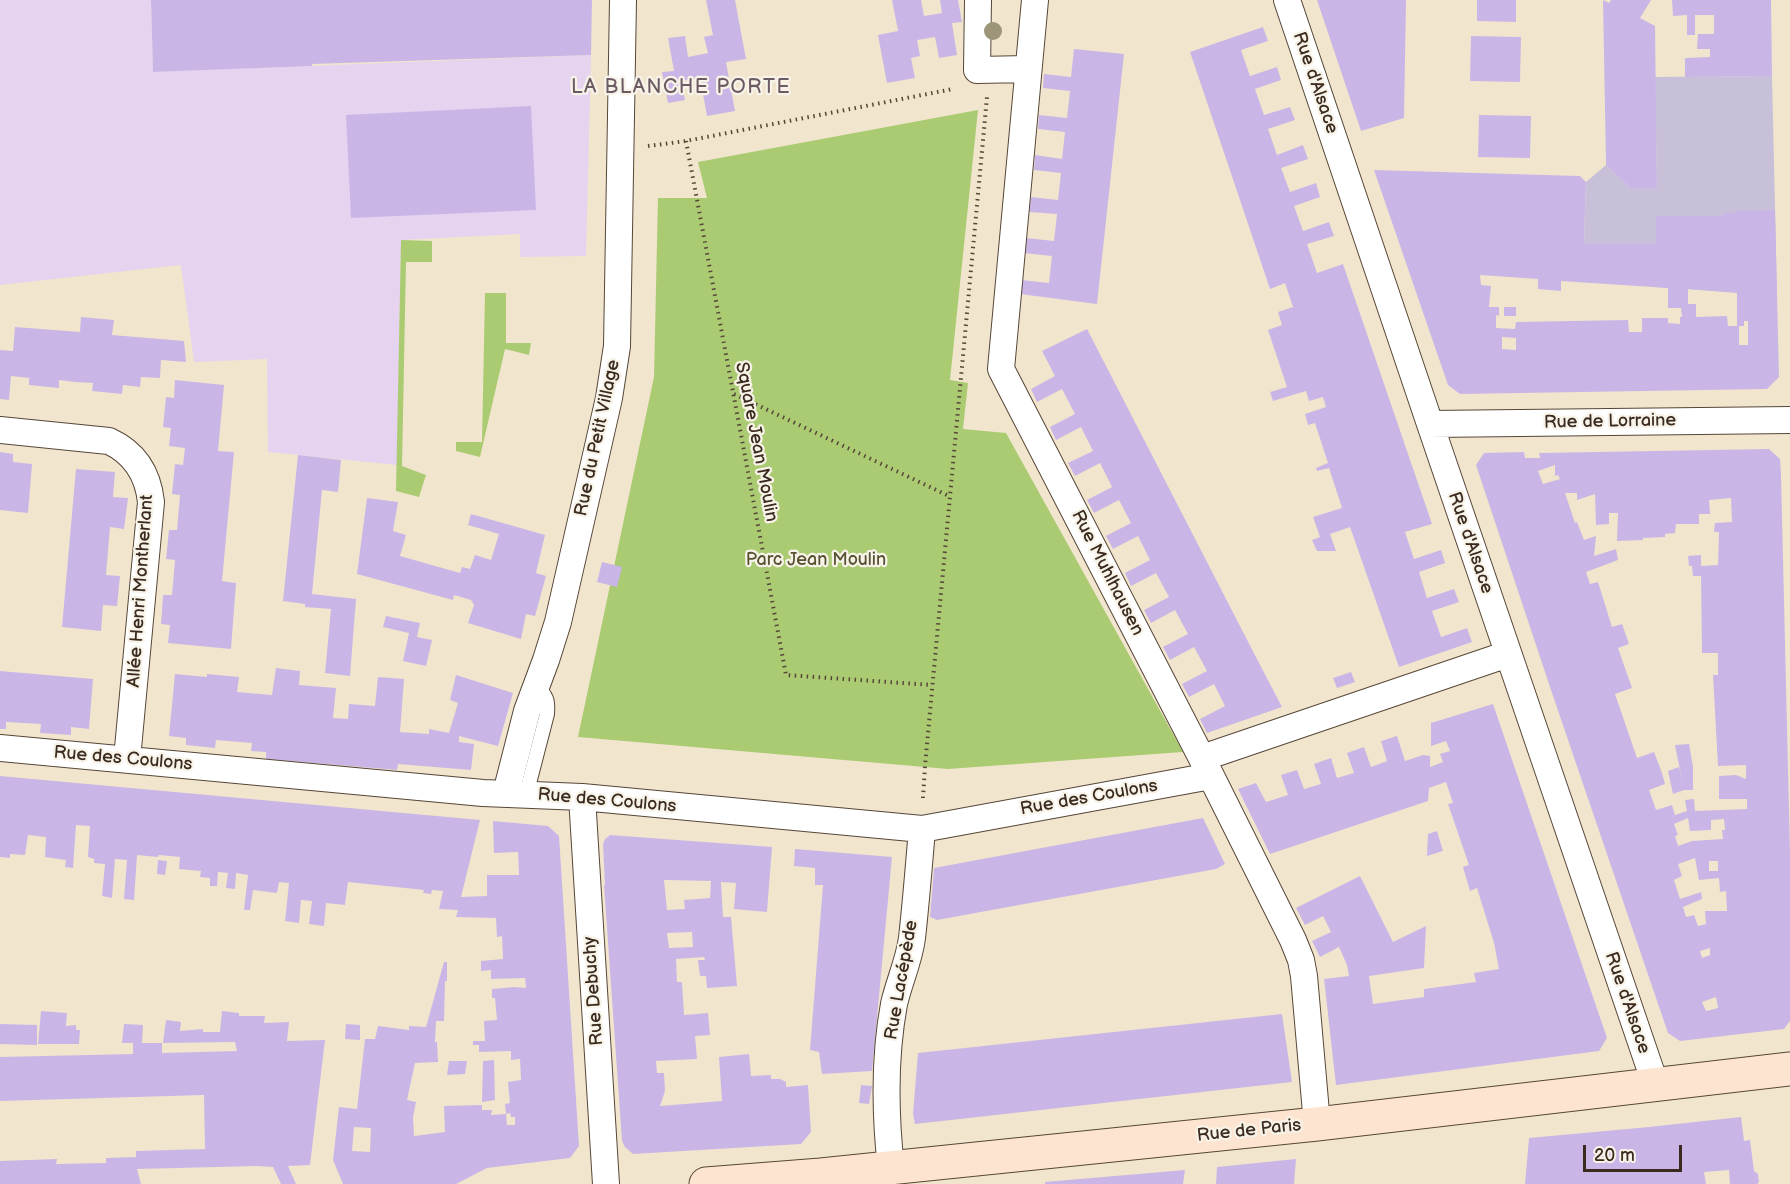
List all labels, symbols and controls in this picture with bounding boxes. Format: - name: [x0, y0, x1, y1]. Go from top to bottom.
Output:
- street label: Rue d'Alsace: [1288, 29, 1342, 137]
- district label: LA BLANCHE PORTE: [571, 76, 791, 100]
- street label: Rue du Petit Village: [571, 358, 625, 518]
- street label: Square Jean Moulin: [730, 360, 782, 524]
- street label: Rue de Lorraine: [1544, 410, 1676, 434]
- street label: Rue d'Alsace: [1443, 489, 1497, 597]
- street label: Allée Henri Montherlant: [123, 494, 159, 688]
- street label: Rue Muhlhausen: [1066, 507, 1148, 639]
- park label: Parc Jean Moulin: [746, 549, 886, 571]
- street label: Rue des Coulons: [53, 742, 193, 776]
- street label: Rue des Coulons: [1019, 775, 1159, 821]
- street label: Rue des Coulons: [537, 784, 677, 818]
- street label: Rue Lacépède: [881, 919, 923, 1041]
- street label: Rue Debuchy: [579, 936, 609, 1046]
- street label: Rue d'Alsace: [1600, 949, 1654, 1057]
- street label: Rue de Paris: [1196, 1115, 1302, 1147]
- scale bar: [1586, 1133, 1685, 1171]
- text: 20 m: [1594, 1145, 1635, 1166]

